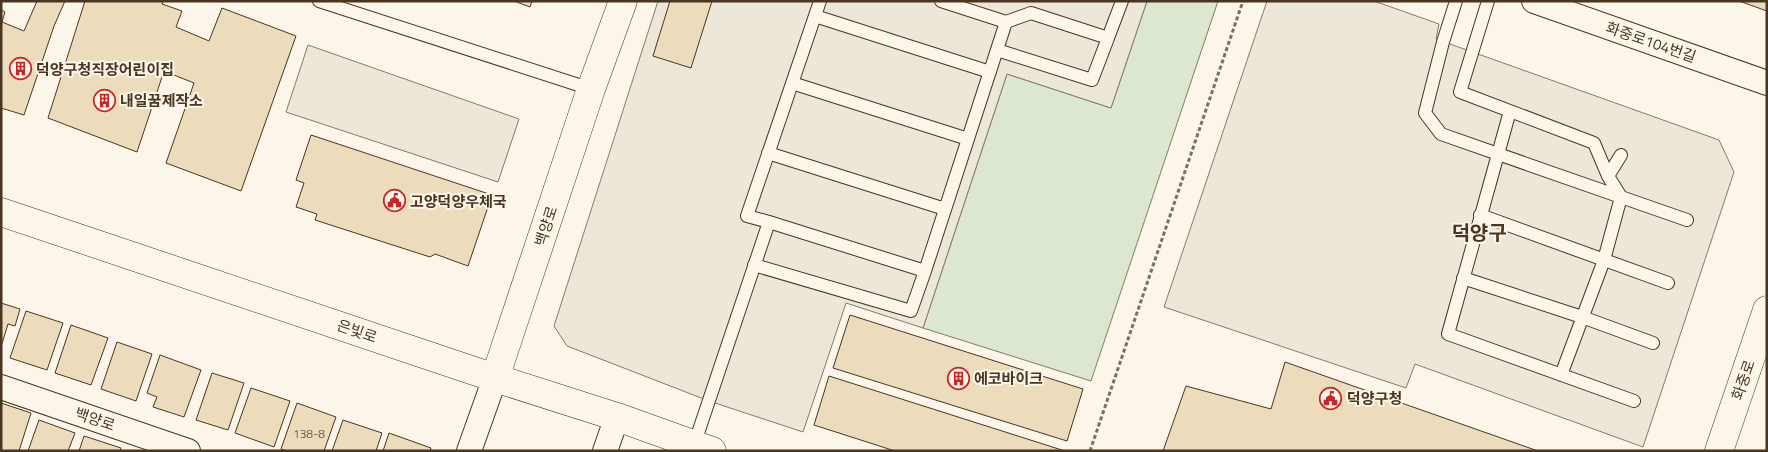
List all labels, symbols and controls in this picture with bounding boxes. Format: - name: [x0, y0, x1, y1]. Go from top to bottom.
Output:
- street label: 화중로104번길: [1603, 16, 1699, 68]
- building icon: 덕양구청직장어린이집: [8, 57, 32, 81]
- place label: 덕양구청직장어린이집: [36, 58, 174, 81]
- building icon: 내일꿈제작소: [92, 88, 116, 112]
- place label: 내일꿈제작소: [120, 89, 203, 112]
- public building icon: 고양덕양우체국: [382, 189, 406, 213]
- place label: 고양덕양우체국: [410, 190, 507, 213]
- street label: 백양로: [529, 203, 563, 249]
- district label: 덕양구: [1451, 217, 1507, 248]
- street label: 은빛로: [334, 313, 380, 349]
- street label: 화중로: [1725, 357, 1761, 403]
- building icon: 에코바이크: [946, 366, 970, 390]
- place label: 에코바이크: [974, 367, 1043, 390]
- public building icon: 덕양구청: [1319, 386, 1343, 410]
- place label: 덕양구청: [1347, 387, 1402, 410]
- street label: 백양로: [72, 401, 118, 437]
- house number: 138-8: [293, 424, 325, 443]

